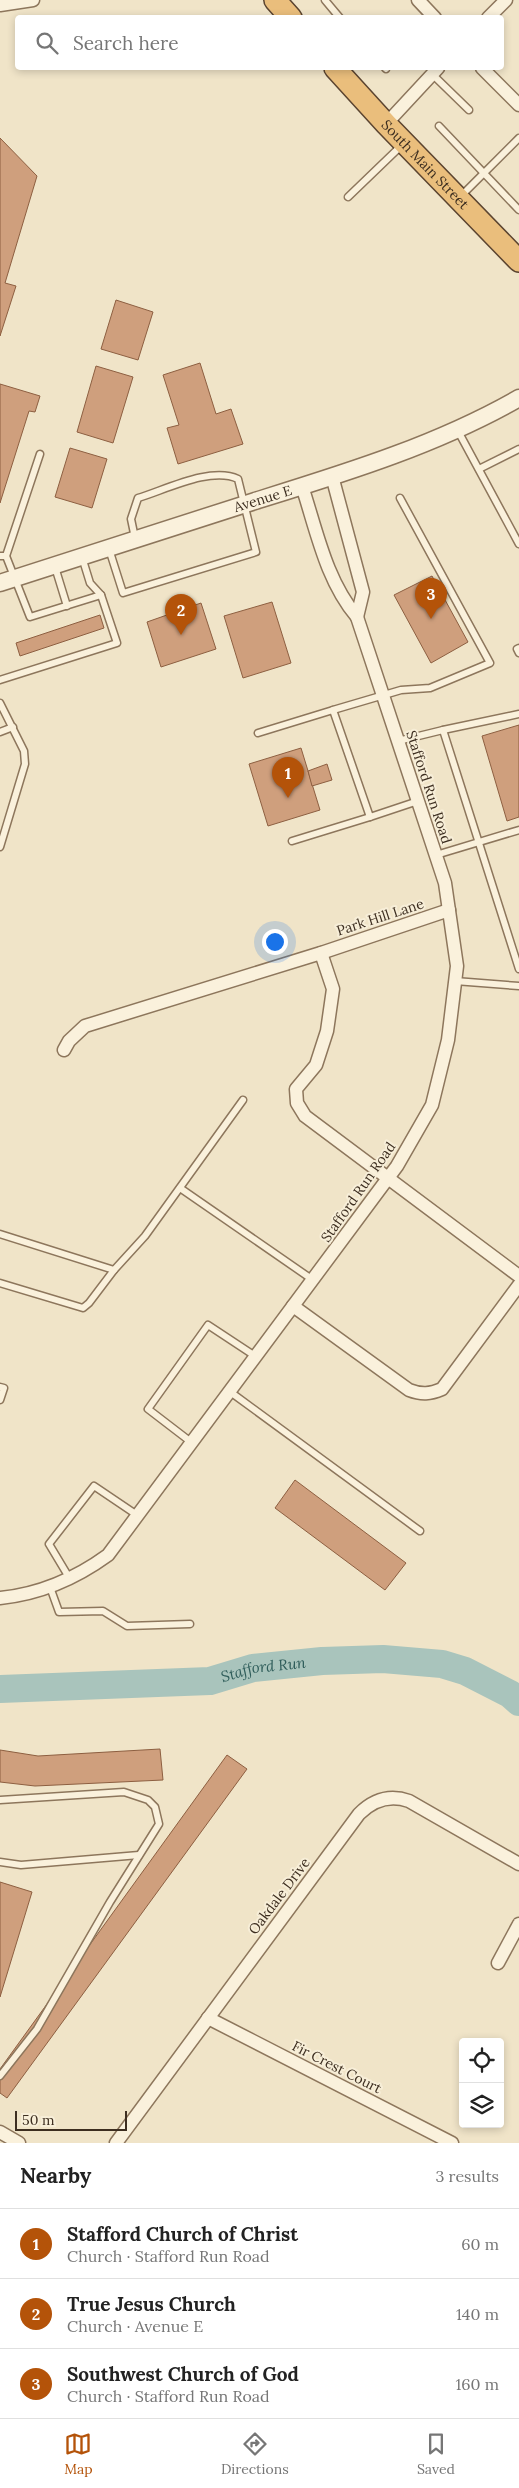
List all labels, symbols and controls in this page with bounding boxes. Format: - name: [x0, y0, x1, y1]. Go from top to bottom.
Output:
- search box: [15, 15, 504, 70]
- icon: search: [33, 29, 61, 57]
- text: Search here: [73, 31, 179, 55]
- street label: South Main Street: [378, 116, 473, 213]
- street label: Avenue E: [231, 481, 294, 516]
- pin: 3: [415, 578, 447, 619]
- pin: 2: [165, 594, 197, 635]
- street label: Stafford Run Road: [402, 728, 456, 846]
- pin: 1: [272, 757, 304, 798]
- street label: Park Hill Lane: [334, 894, 426, 940]
- your location: [262, 929, 288, 955]
- street label: Stafford Run Road: [317, 1138, 399, 1246]
- water label: Stafford Run: [218, 1653, 307, 1686]
- street label: Oakdale Drive: [244, 1854, 314, 1938]
- street label: Fir Crest Court: [289, 2037, 385, 2098]
- map controls: [459, 2038, 504, 2128]
- button: locate: [459, 2038, 504, 2083]
- button: layers: [459, 2083, 504, 2128]
- scale bar: [15, 2108, 128, 2131]
- text: 50 m: [22, 2111, 55, 2129]
- text: Nearby: [20, 2162, 91, 2189]
- text: 3 results: [435, 2166, 499, 2186]
- text: Stafford Church of Christ: [67, 2222, 298, 2246]
- text: 1: [33, 2234, 39, 2254]
- text: 60 m: [461, 2234, 499, 2254]
- text: Church · Stafford Run Road: [67, 2246, 270, 2266]
- text: True Jesus Church: [67, 2292, 236, 2316]
- text: 2: [32, 2304, 40, 2324]
- text: 140 m: [456, 2304, 499, 2324]
- text: Church · Avenue E: [67, 2316, 203, 2336]
- text: Southwest Church of God: [67, 2362, 299, 2386]
- text: 3: [32, 2374, 40, 2394]
- text: 160 m: [455, 2374, 499, 2394]
- text: Church · Stafford Run Road: [67, 2386, 270, 2406]
- tab: Map: [64, 2430, 93, 2478]
- tab: Directions: [221, 2430, 289, 2478]
- tab: Saved: [417, 2430, 455, 2478]

